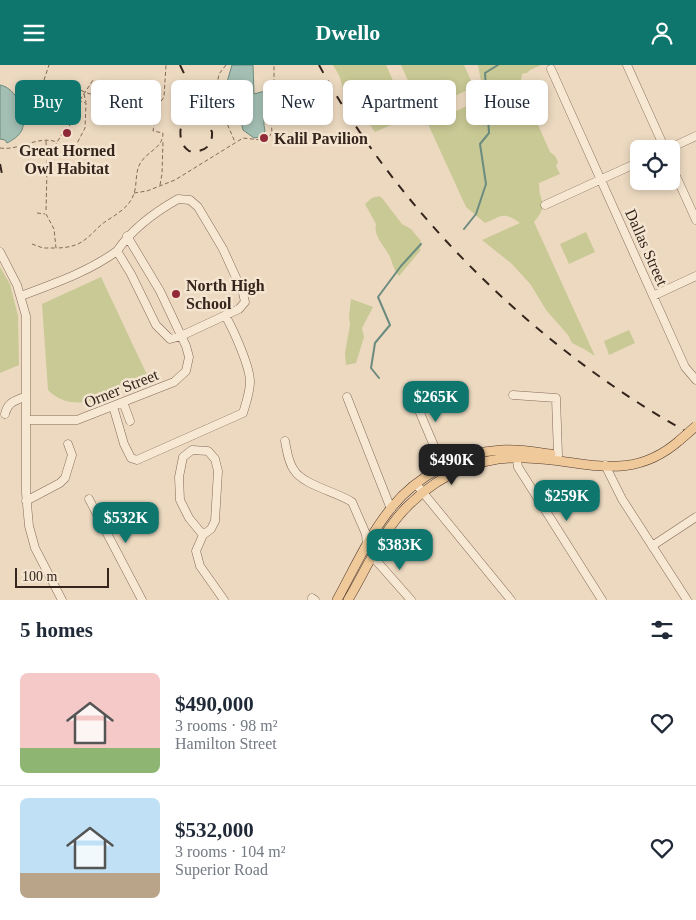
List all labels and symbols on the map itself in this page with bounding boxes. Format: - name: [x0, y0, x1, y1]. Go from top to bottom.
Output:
- marker: Great Horned Owl Habitat: [61, 127, 73, 139]
- place label: Kalil Pavilion: [274, 130, 368, 147]
- marker: Kalil Pavilion: [258, 132, 270, 144]
- place label: Great Horned Owl Habitat: [19, 142, 115, 177]
- street label: Dallas Street: [622, 206, 671, 289]
- place label: North High School: [186, 277, 265, 312]
- marker: North High School: [170, 288, 182, 300]
- street label: Orner Street: [82, 366, 161, 411]
- pin: $265K: [401, 381, 471, 423]
- pin: $490K: [417, 443, 487, 486]
- pin: $259K: [532, 479, 602, 522]
- pin: $532K: [91, 501, 161, 544]
- pin: $383K: [365, 529, 435, 571]
- scale bar: [15, 565, 109, 588]

